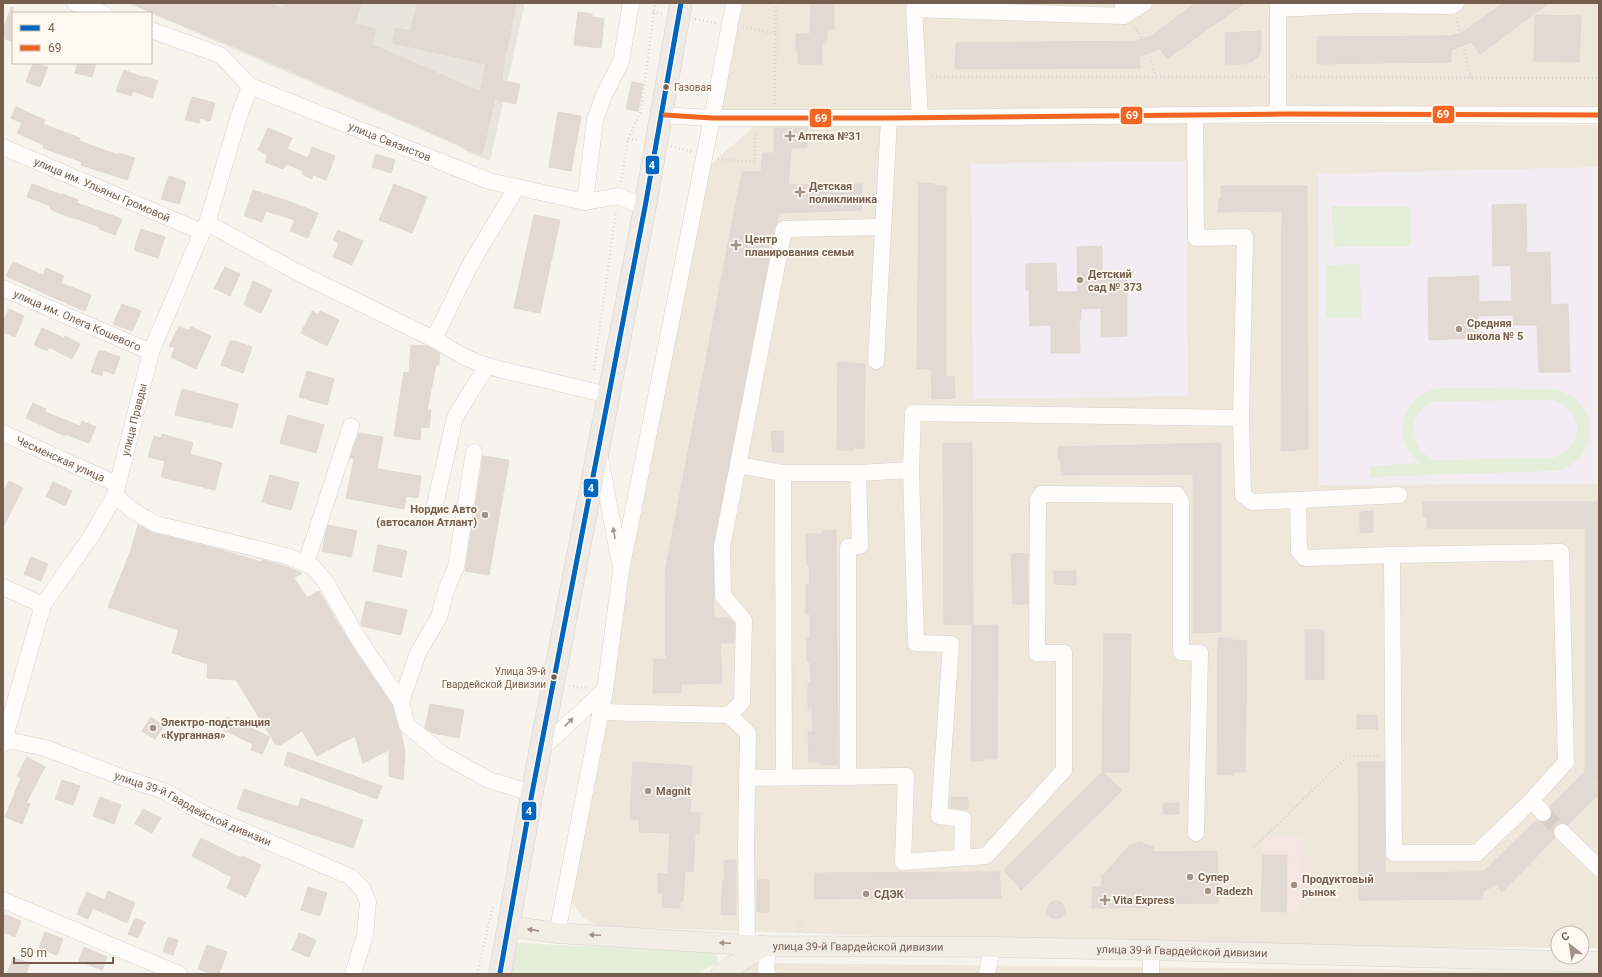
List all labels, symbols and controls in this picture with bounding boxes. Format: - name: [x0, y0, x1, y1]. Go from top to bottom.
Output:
- legend: [12, 12, 152, 64]
- text: 4: [48, 21, 55, 35]
- text: 69: [48, 41, 62, 55]
- marker: Газовая: [661, 82, 671, 92]
- place label: Газовая: [674, 82, 711, 93]
- line badge: 69: [1432, 105, 1455, 124]
- line badge: 69: [1120, 106, 1143, 125]
- line badge: 69: [809, 108, 832, 128]
- text: 69: [1437, 108, 1449, 121]
- text: 69: [1126, 109, 1138, 122]
- text: 69: [815, 112, 827, 125]
- street label: улица Связистов: [346, 120, 433, 164]
- place label: Аптека №31: [798, 130, 861, 143]
- marker: Аптека №31: [785, 131, 795, 141]
- street label: улица им. Ульяны Громовой: [32, 155, 172, 225]
- line badge: 4: [645, 155, 660, 175]
- text: 4: [649, 159, 656, 172]
- place label: Детская поликлиника: [809, 180, 877, 206]
- marker: Детская поликлиника: [794, 186, 806, 198]
- place label: Центр планирования семьи: [745, 233, 854, 259]
- marker: Центр планирования семьи: [730, 239, 742, 251]
- place label: Детский сад № 373: [1088, 268, 1142, 294]
- marker: Детский сад № 373: [1075, 275, 1085, 285]
- street label: улица им. Олега Кошевого: [11, 287, 143, 354]
- place label: Средняя школа № 5: [1467, 317, 1523, 343]
- marker: Средняя школа № 5: [1454, 324, 1464, 334]
- street label: улица Правды: [119, 382, 150, 457]
- street label: Чесменская улица: [14, 434, 107, 485]
- line badge: 4: [583, 478, 599, 498]
- text: 4: [588, 482, 595, 495]
- place label: Нордис Авто (автосалон Атлант): [376, 503, 477, 529]
- marker: Нордис Авто (автосалон Атлант): [480, 510, 490, 520]
- one-way arrow: [610, 526, 616, 539]
- place label: Улица 39-й Гвардейской Дивизии: [442, 666, 546, 690]
- marker: Улица 39-й Гвардейской Дивизии: [549, 672, 559, 682]
- place label: Электро-подстанция «Курганная»: [161, 716, 270, 742]
- one-way arrow: [564, 718, 575, 727]
- marker: Электро-подстанция «Курганная»: [148, 723, 158, 733]
- street label: улица 39-й Гвардейской дивизии: [112, 769, 273, 849]
- place label: Magnit: [656, 785, 691, 798]
- marker: Magnit: [643, 786, 653, 796]
- line badge: 4: [521, 801, 537, 821]
- text: 4: [526, 805, 533, 818]
- place label: Супер: [1198, 871, 1229, 884]
- marker: Супер: [1185, 872, 1195, 882]
- place label: Продуктовый рынок: [1302, 873, 1374, 899]
- marker: Продуктовый рынок: [1289, 880, 1299, 890]
- place label: Radezh: [1216, 885, 1253, 898]
- marker: Radezh: [1203, 886, 1213, 896]
- place label: СДЭК: [874, 888, 905, 901]
- marker: СДЭК: [861, 889, 871, 899]
- place label: Vita Express: [1113, 894, 1175, 907]
- marker: Vita Express: [1100, 895, 1110, 905]
- north arrow: [1550, 925, 1590, 965]
- one-way arrow: [527, 927, 539, 933]
- text: С: [1559, 929, 1572, 944]
- one-way arrow: [589, 932, 601, 939]
- scale bar: [14, 939, 113, 965]
- one-way arrow: [719, 940, 731, 947]
- street label: улица 39-й Гвардейской дивизии: [773, 940, 943, 954]
- street label: улица 39-й Гвардейской дивизии: [1097, 943, 1268, 960]
- text: 50 m: [20, 946, 47, 960]

